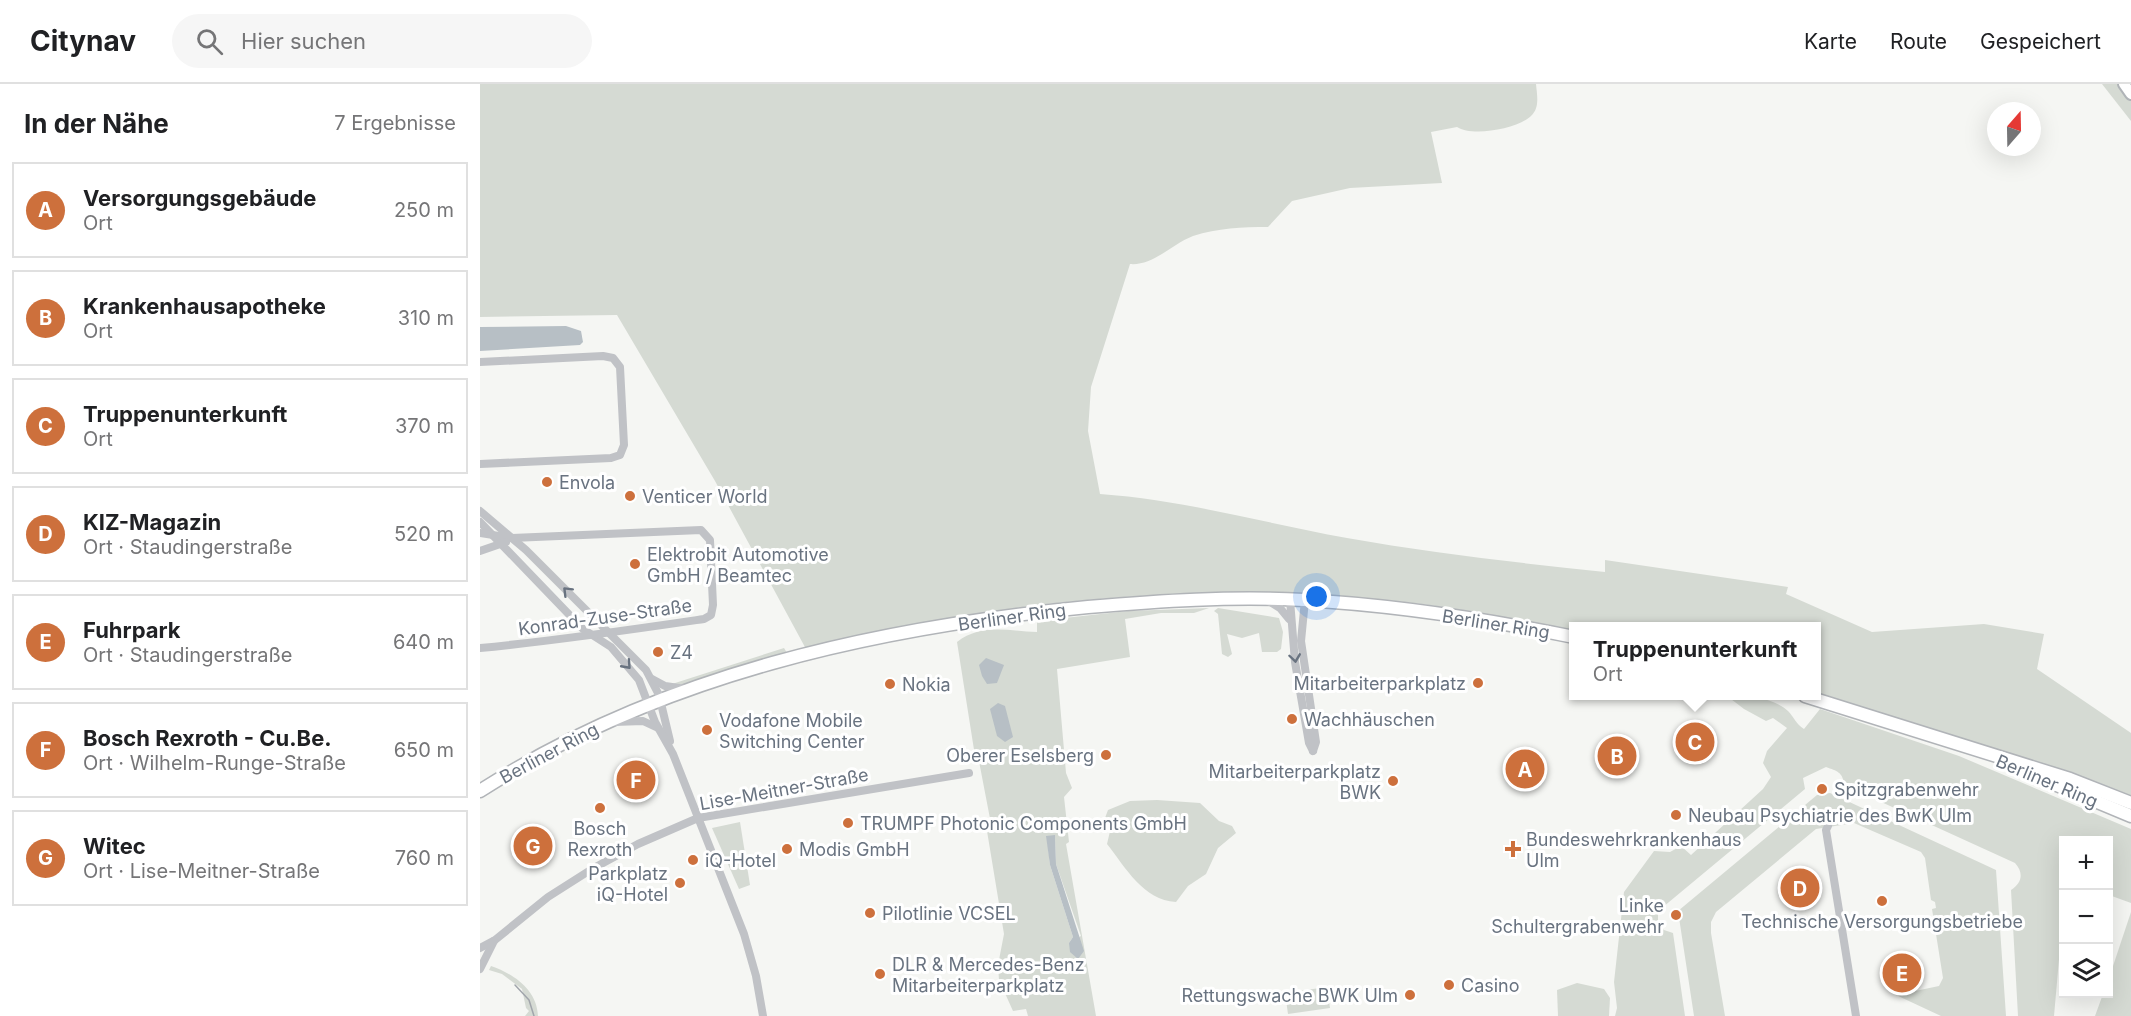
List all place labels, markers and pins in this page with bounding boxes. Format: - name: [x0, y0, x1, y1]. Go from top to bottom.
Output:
- place label: Envola: [559, 472, 615, 493]
- marker: Envola: [540, 475, 554, 489]
- place label: Venticer World: [642, 486, 768, 507]
- marker: Venticer World: [623, 489, 637, 503]
- place label: Elektrobit Automotive GmbH / Beamtec: [647, 544, 829, 586]
- marker: Elektrobit Automotive GmbH / Beamtec: [628, 557, 642, 571]
- place label: Z4: [670, 642, 693, 663]
- marker: Z4: [651, 645, 665, 659]
- place label: Mitarbeiterparkplatz: [1294, 673, 1466, 694]
- place label: Nokia: [902, 674, 951, 695]
- marker: Mitarbeiterparkplatz: [1471, 676, 1485, 690]
- marker: Nokia: [883, 677, 897, 691]
- place label: Wachhäuschen: [1304, 709, 1435, 730]
- place label: Vodafone Mobile Switching Center: [719, 710, 865, 752]
- marker: Wachhäuschen: [1285, 712, 1299, 726]
- pin: C: [1676, 720, 1714, 764]
- marker: Vodafone Mobile Switching Center: [700, 723, 714, 737]
- pin: B: [1598, 734, 1636, 778]
- place label: Oberer Eselsberg: [946, 745, 1094, 766]
- pin: A: [1506, 746, 1544, 792]
- marker: Oberer Eselsberg: [1099, 748, 1113, 762]
- pin: F: [616, 758, 656, 802]
- place label: Mitarbeiterparkplatz BWK: [1209, 761, 1381, 803]
- marker: Mitarbeiterparkplatz BWK: [1386, 774, 1400, 788]
- place label: Spitzgrabenwehr: [1834, 779, 1979, 800]
- marker: Spitzgrabenwehr: [1815, 782, 1829, 796]
- marker: Bosch Rexroth: [593, 801, 607, 815]
- place label: Neubau Psychiatrie des BwK Ulm: [1688, 805, 1972, 826]
- marker: Neubau Psychiatrie des BwK Ulm: [1669, 808, 1683, 822]
- place label: TRUMPF Photonic Components GmbH: [860, 813, 1187, 834]
- marker: TRUMPF Photonic Components GmbH: [841, 816, 855, 830]
- place label: Bosch Rexroth: [567, 818, 633, 860]
- pin: G: [514, 824, 552, 868]
- place label: Bundeswehrkrankenhaus Ulm: [1526, 829, 1742, 871]
- place label: Modis GmbH: [799, 839, 910, 860]
- marker: Bundeswehrkrankenhaus Ulm: [1504, 840, 1522, 858]
- marker: Modis GmbH: [780, 842, 794, 856]
- place label: iQ-Hotel: [705, 850, 776, 871]
- marker: iQ-Hotel: [686, 853, 700, 867]
- place label: Parkplatz iQ-Hotel: [588, 863, 668, 905]
- pin: D: [1780, 866, 1820, 910]
- marker: Parkplatz iQ-Hotel: [673, 876, 687, 890]
- marker: Technische Versorgungsbetriebe: [1875, 894, 1889, 908]
- place label: Linke Schultergrabenwehr: [1491, 895, 1664, 937]
- place label: Pilotlinie VCSEL: [882, 903, 1016, 924]
- marker: Pilotlinie VCSEL: [863, 906, 877, 920]
- marker: Linke Schultergrabenwehr: [1669, 908, 1683, 922]
- place label: Technische Versorgungsbetriebe: [1741, 911, 2023, 932]
- pin: E: [1882, 950, 1922, 996]
- place label: DLR & Mercedes-Benz Mitarbeiterparkplatz: [892, 954, 1085, 996]
- marker: DLR & Mercedes-Benz Mitarbeiterparkplatz: [873, 967, 887, 981]
- place label: Casino: [1461, 975, 1520, 996]
- marker: Casino: [1442, 978, 1456, 992]
- place label: Rettungswache BWK Ulm: [1182, 985, 1398, 1006]
- marker: Rettungswache BWK Ulm: [1403, 988, 1417, 1002]

